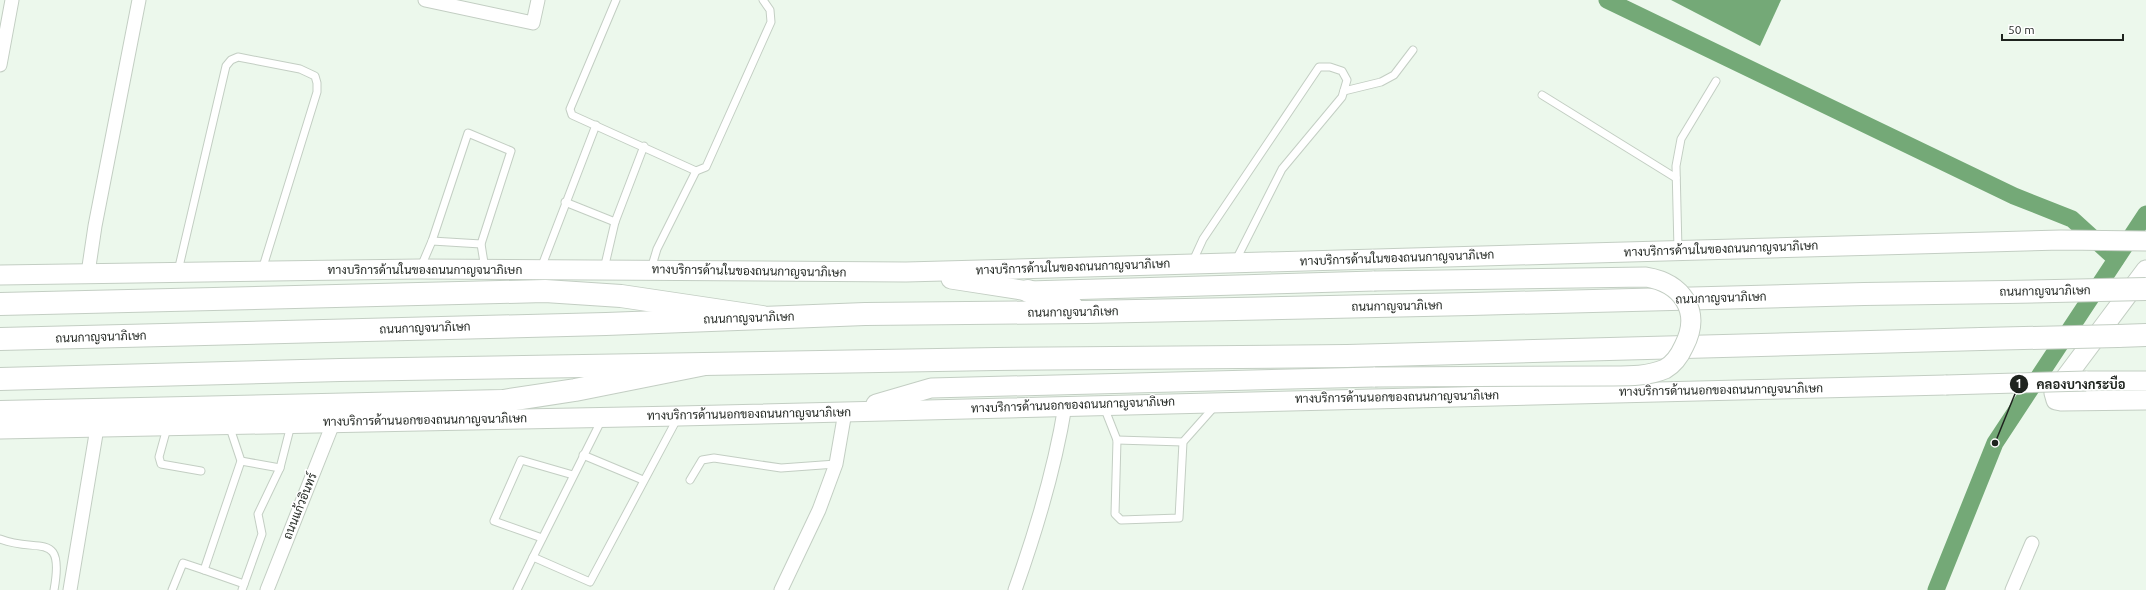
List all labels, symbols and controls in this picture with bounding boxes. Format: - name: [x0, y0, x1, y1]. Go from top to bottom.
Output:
- scale bar: [2002, 16, 2123, 42]
- text: 50 m: [2008, 23, 2035, 36]
- street label: ทางบริการด้านในของถนนกาญจนาภิเษก: [1623, 238, 1819, 259]
- street label: ทางบริการด้านในของถนนกาญจนาภิเษก: [1299, 247, 1495, 268]
- street label: ทางบริการด้านในของถนนกาญจนาภิเษก: [975, 256, 1171, 277]
- street label: ทางบริการด้านในของถนนกาญจนาภิเษก: [651, 261, 847, 280]
- street label: ทางบริการด้านในของถนนกาญจนาภิเษก: [328, 262, 523, 277]
- street label: ถนนกาญจนาภิเษก: [1999, 283, 2091, 299]
- street label: ถนนกาญจนาภิเษก: [1675, 289, 1767, 307]
- street label: ถนนกาญจนาภิเษก: [1351, 298, 1443, 314]
- street label: ถนนกาญจนาภิเษก: [1027, 304, 1119, 320]
- street label: ถนนกาญจนาภิเษก: [703, 309, 795, 327]
- street label: ถนนกาญจนาภิเษก: [379, 319, 471, 337]
- street label: ถนนกาญจนาภิเษก: [55, 328, 147, 346]
- callout: คลองบางกระบือ: [2009, 371, 2134, 396]
- text: คลองบางกระบือ: [2037, 375, 2126, 391]
- text: 1: [2016, 377, 2022, 390]
- street label: ทางบริการด้านนอกของถนนกาญจนาภิเษก: [1619, 381, 1823, 399]
- street label: ทางบริการด้านนอกของถนนกาญจนาภิเษก: [1295, 388, 1499, 406]
- street label: ทางบริการด้านนอกของถนนกาญจนาภิเษก: [971, 394, 1175, 416]
- street label: ทางบริการด้านนอกของถนนกาญจนาภิเษก: [647, 405, 851, 423]
- street label: ทางบริการด้านนอกของถนนกาญจนาภิเษก: [323, 411, 527, 429]
- street label: ถนนแก้วอินทร์: [279, 470, 319, 541]

